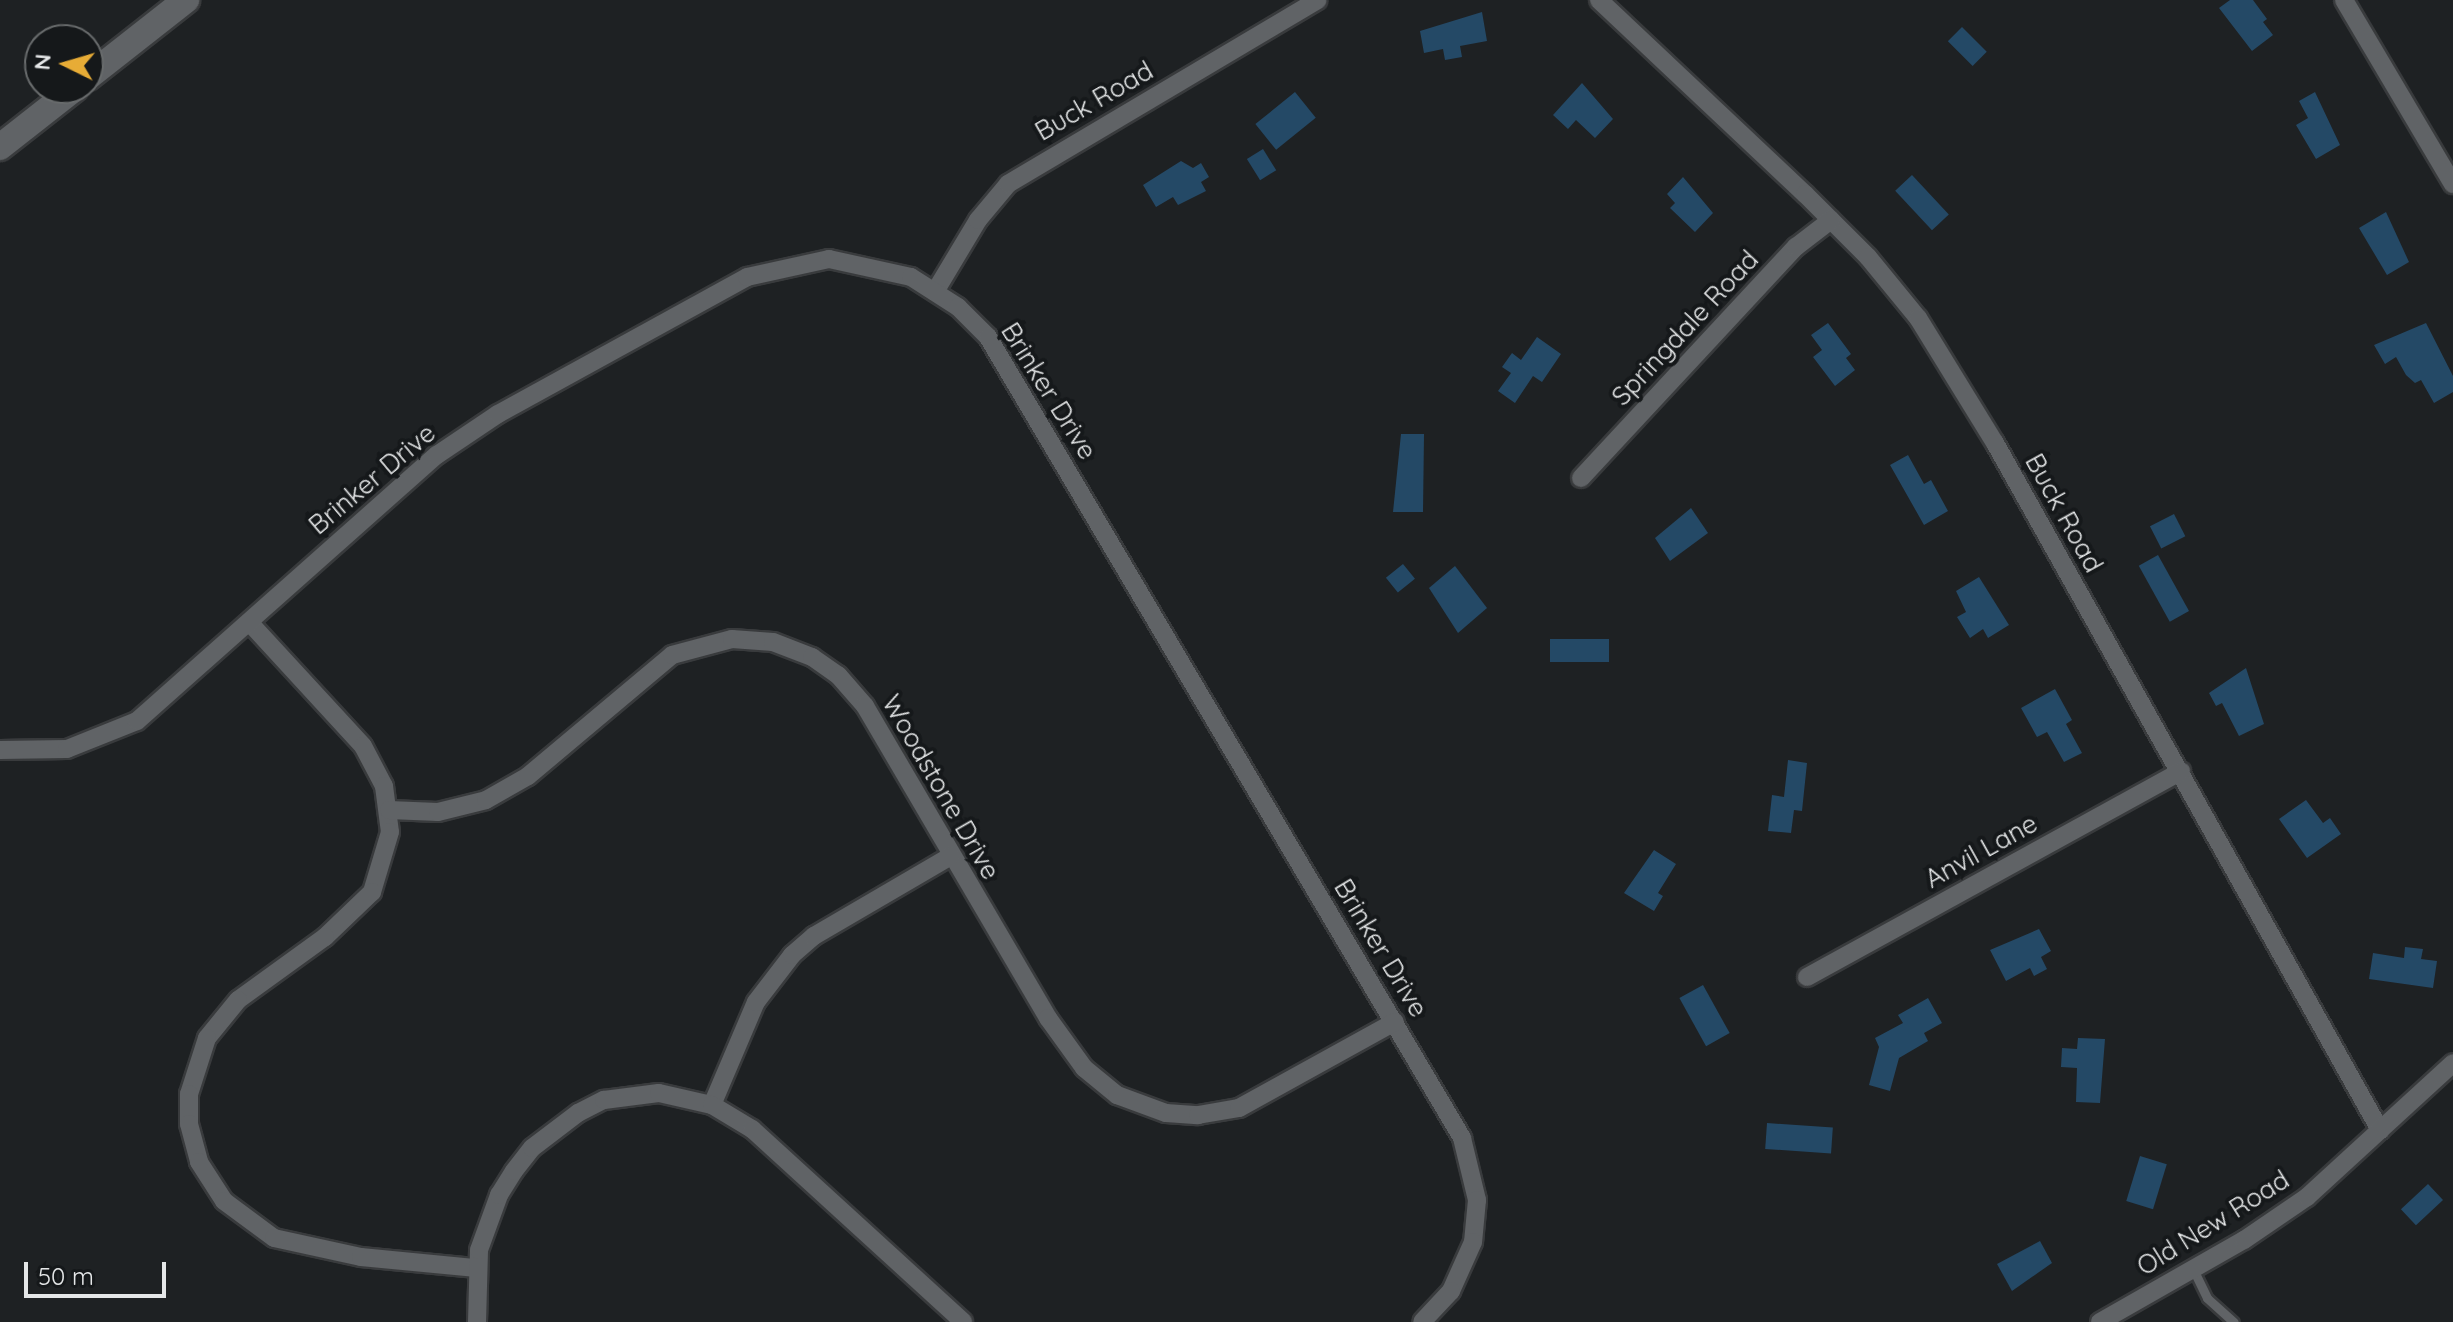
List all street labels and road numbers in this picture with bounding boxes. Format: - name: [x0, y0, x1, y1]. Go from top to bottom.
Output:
- street label: Buck Road: [1030, 55, 1158, 147]
- street label: Springdale Road: [1605, 244, 1765, 412]
- street label: Brinker Drive: [995, 317, 1103, 465]
- street label: Brinker Drive: [303, 417, 441, 541]
- street label: Buck Road: [2019, 448, 2109, 578]
- street label: Woodstone Drive: [876, 689, 1006, 885]
- street label: Anvil Lane: [1919, 807, 2043, 895]
- street label: Brinker Drive: [1328, 873, 1434, 1023]
- street label: Old New Road: [2131, 1164, 2295, 1282]

